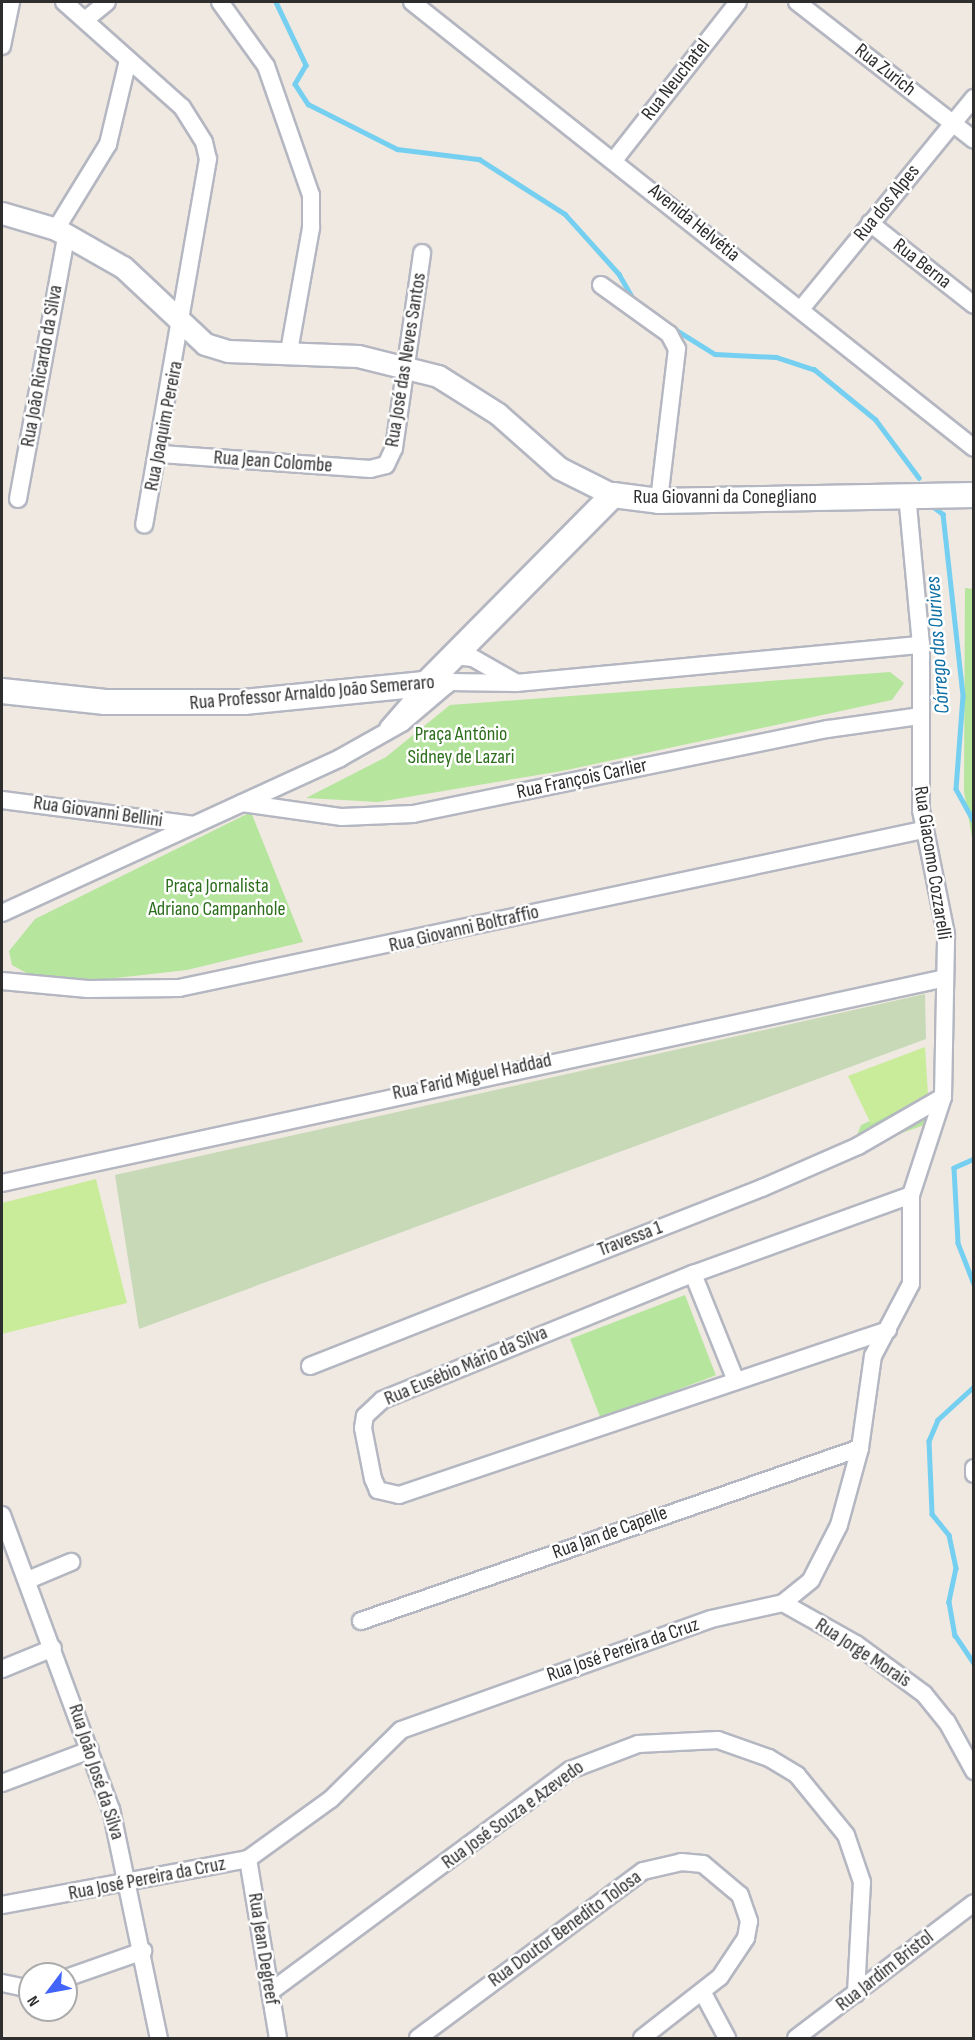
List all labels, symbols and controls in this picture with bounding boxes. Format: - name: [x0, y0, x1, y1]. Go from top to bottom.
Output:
- street label: Rua Neuchatel: [637, 34, 715, 126]
- street label: Rua Zurich: [850, 39, 920, 101]
- street label: Rua dos Alpes: [849, 160, 925, 246]
- street label: Avenida Helvétia: [644, 179, 744, 267]
- street label: Rua Berna: [888, 234, 956, 294]
- street label: Rua José das Neves Santos: [380, 271, 432, 449]
- street label: Rua João Ricardo da Silva: [16, 283, 68, 449]
- street label: Rua Joaquim Pereira: [140, 359, 188, 493]
- street label: Rua Jean Colombe: [213, 446, 333, 478]
- street label: Rua Giovanni da Conegliano: [633, 485, 817, 509]
- water label: Córrego das Ourives: [921, 575, 955, 715]
- street label: Rua Professor Arnaldo João Semeraro: [189, 670, 435, 716]
- park label: Praça Antônio Sidney de Lazari: [408, 722, 514, 769]
- street label: Rua François Carlier: [515, 753, 649, 805]
- street label: Rua Giacomo Cozzarelli: [908, 784, 956, 942]
- street label: Rua Giovanni Bellini: [32, 791, 164, 833]
- park label: Praça Jornalista Adriano Campanhole: [149, 874, 285, 921]
- street label: Rua Giovanni Boltraffio: [387, 900, 541, 958]
- street label: Rua Farid Miguel Haddad: [390, 1048, 554, 1106]
- street label: Travessa 1: [594, 1216, 666, 1262]
- street label: Rua Eusébio Mário da Silva: [381, 1321, 551, 1411]
- street label: Rua Jan de Capelle: [549, 1501, 671, 1565]
- street label: Rua José Pereira da Cruz: [544, 1613, 702, 1687]
- street label: Rua Jorge Morais: [811, 1613, 915, 1693]
- street label: Rua João José da Silva: [63, 1701, 129, 1843]
- street label: Rua José Souza e Azevedo: [437, 1755, 589, 1875]
- street label: Rua José Pereira da Cruz: [66, 1852, 228, 1906]
- street label: Rua Doutor Benedito Tolosa: [484, 1865, 646, 1993]
- street label: Rua Jean Degreef: [242, 1891, 284, 2007]
- street label: Rua Jardim Bristol: [831, 1925, 939, 2017]
- north arrow: [18, 1962, 78, 2022]
- text: N: [24, 1992, 44, 2009]

